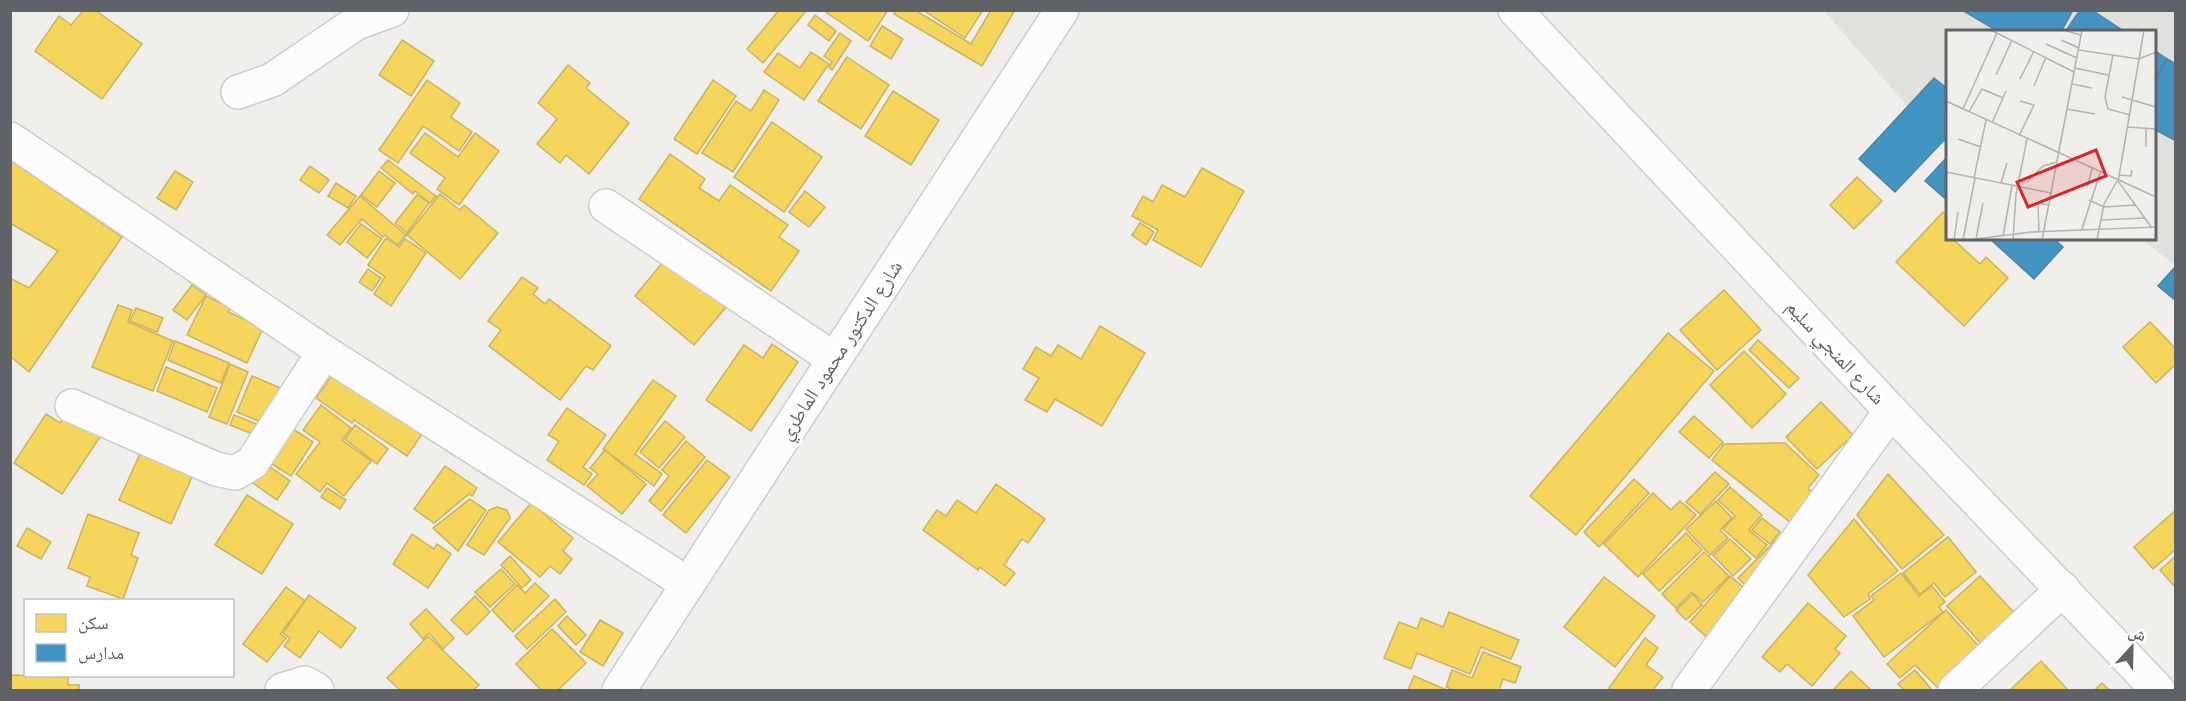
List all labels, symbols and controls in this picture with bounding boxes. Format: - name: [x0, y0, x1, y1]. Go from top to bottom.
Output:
- inset map: [1946, 30, 2156, 240]
- street label: شارع الدكتور محمود الماطري: [773, 256, 910, 447]
- street label: شارع المنجي سليم: [1778, 295, 1891, 412]
- legend: [24, 599, 234, 677]
- text: سكن: [78, 612, 109, 634]
- north arrow: [2102, 617, 2162, 677]
- text: ش: [2126, 622, 2149, 646]
- text: مدارس: [78, 642, 124, 664]

